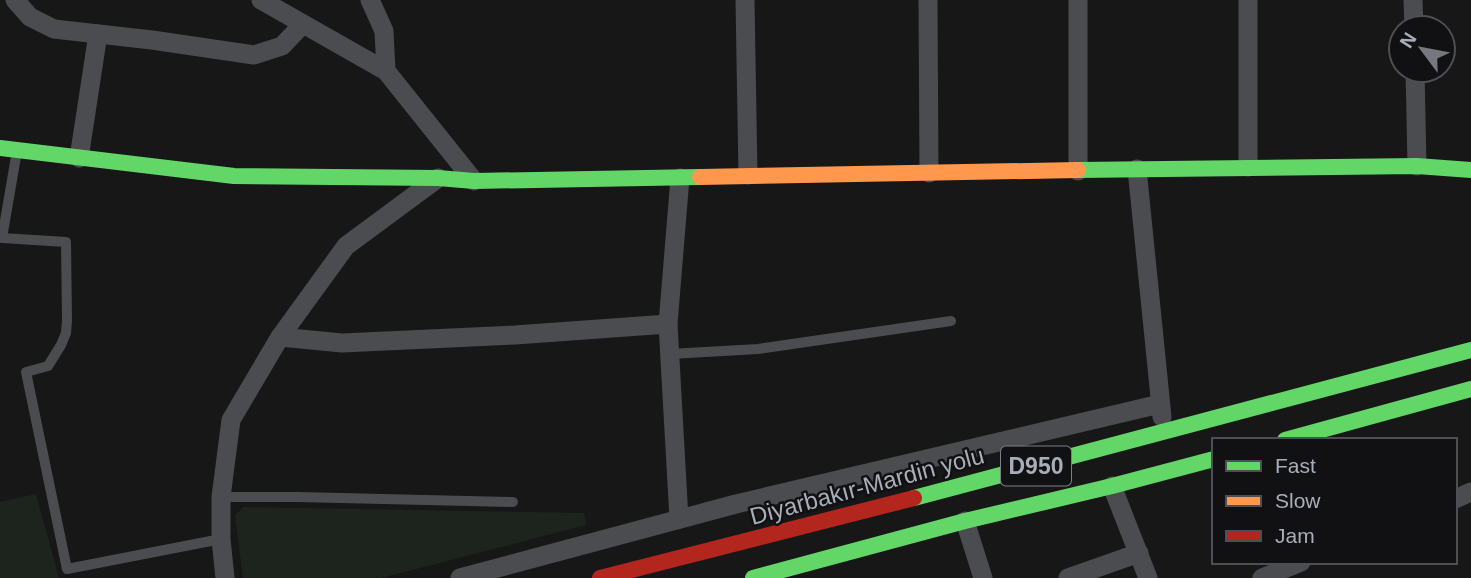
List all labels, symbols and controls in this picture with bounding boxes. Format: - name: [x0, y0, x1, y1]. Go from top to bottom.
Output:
- north arrow: [1387, 14, 1457, 84]
- text: N: [1395, 29, 1421, 52]
- legend: [1212, 438, 1457, 564]
- street label: Diyarbakır-Mardin yolu: [747, 441, 987, 530]
- road number: D950: [1001, 446, 1071, 486]
- text: Fast: [1275, 454, 1316, 477]
- text: Slow: [1275, 489, 1321, 512]
- text: Jam: [1275, 524, 1315, 547]

